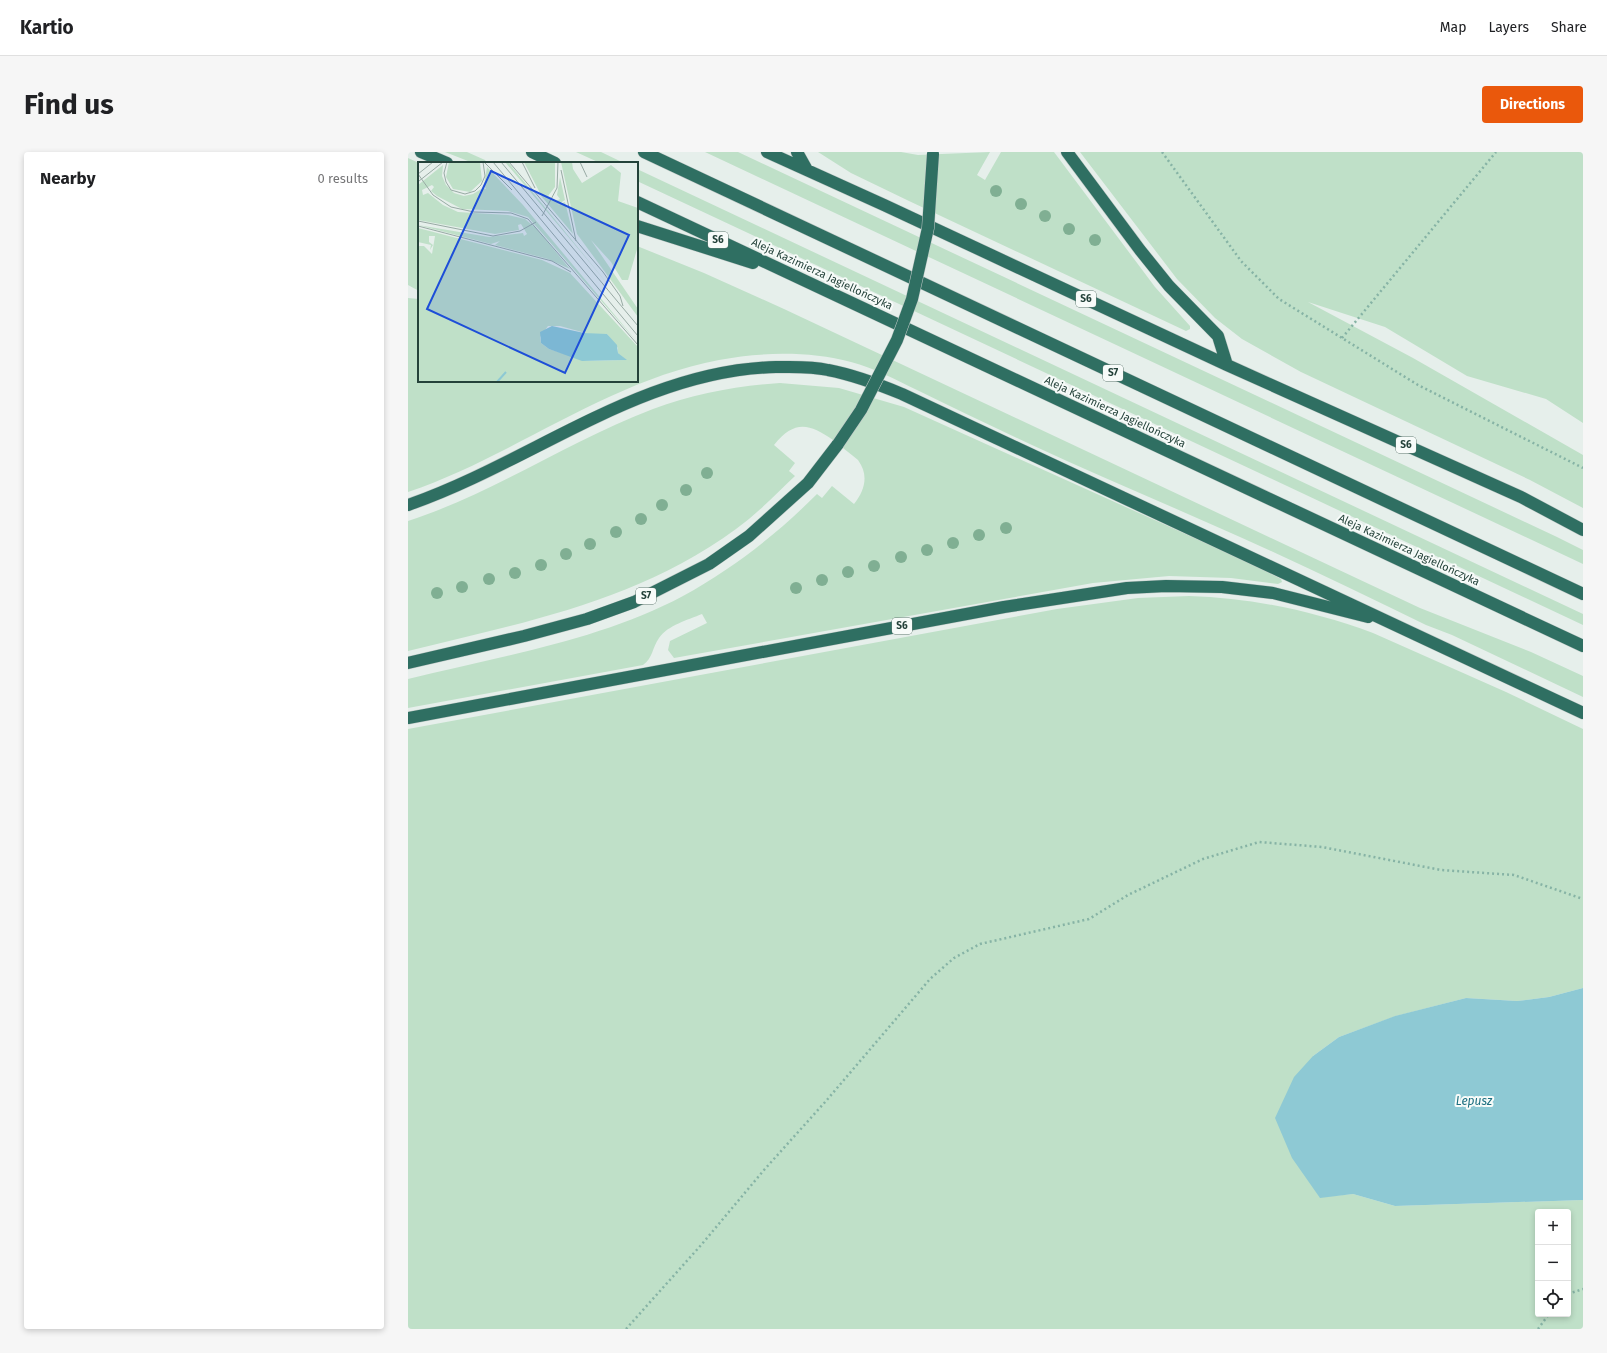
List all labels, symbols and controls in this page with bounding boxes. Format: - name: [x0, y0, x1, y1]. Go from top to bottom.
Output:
- text: Kartio: [20, 16, 74, 39]
- text: Map: [1440, 19, 1466, 36]
- text: Layers: [1488, 19, 1529, 36]
- text: Share: [1551, 19, 1587, 36]
- button: Directions: [1482, 86, 1583, 123]
- text: Find us: [24, 88, 114, 121]
- inset map: [418, 162, 638, 382]
- text: Nearby: [40, 168, 95, 189]
- text: 0 results: [317, 171, 368, 186]
- road number: S6: [708, 232, 728, 248]
- street label: Aleja Kazimierza Jagiellończyka: [749, 236, 895, 312]
- road number: S6: [1076, 291, 1096, 307]
- road number: S7: [1103, 365, 1123, 381]
- street label: Aleja Kazimierza Jagiellończyka: [1042, 374, 1188, 450]
- road number: S6: [1396, 437, 1416, 453]
- street label: Aleja Kazimierza Jagiellończyka: [1336, 512, 1482, 588]
- road number: S7: [636, 588, 656, 604]
- road number: S6: [892, 618, 912, 634]
- water label: Lepusz: [1456, 1094, 1493, 1108]
- map controls: [1535, 1209, 1571, 1317]
- button: +: [1535, 1209, 1571, 1245]
- button: −: [1535, 1245, 1571, 1281]
- button: locate: [1535, 1281, 1571, 1317]

